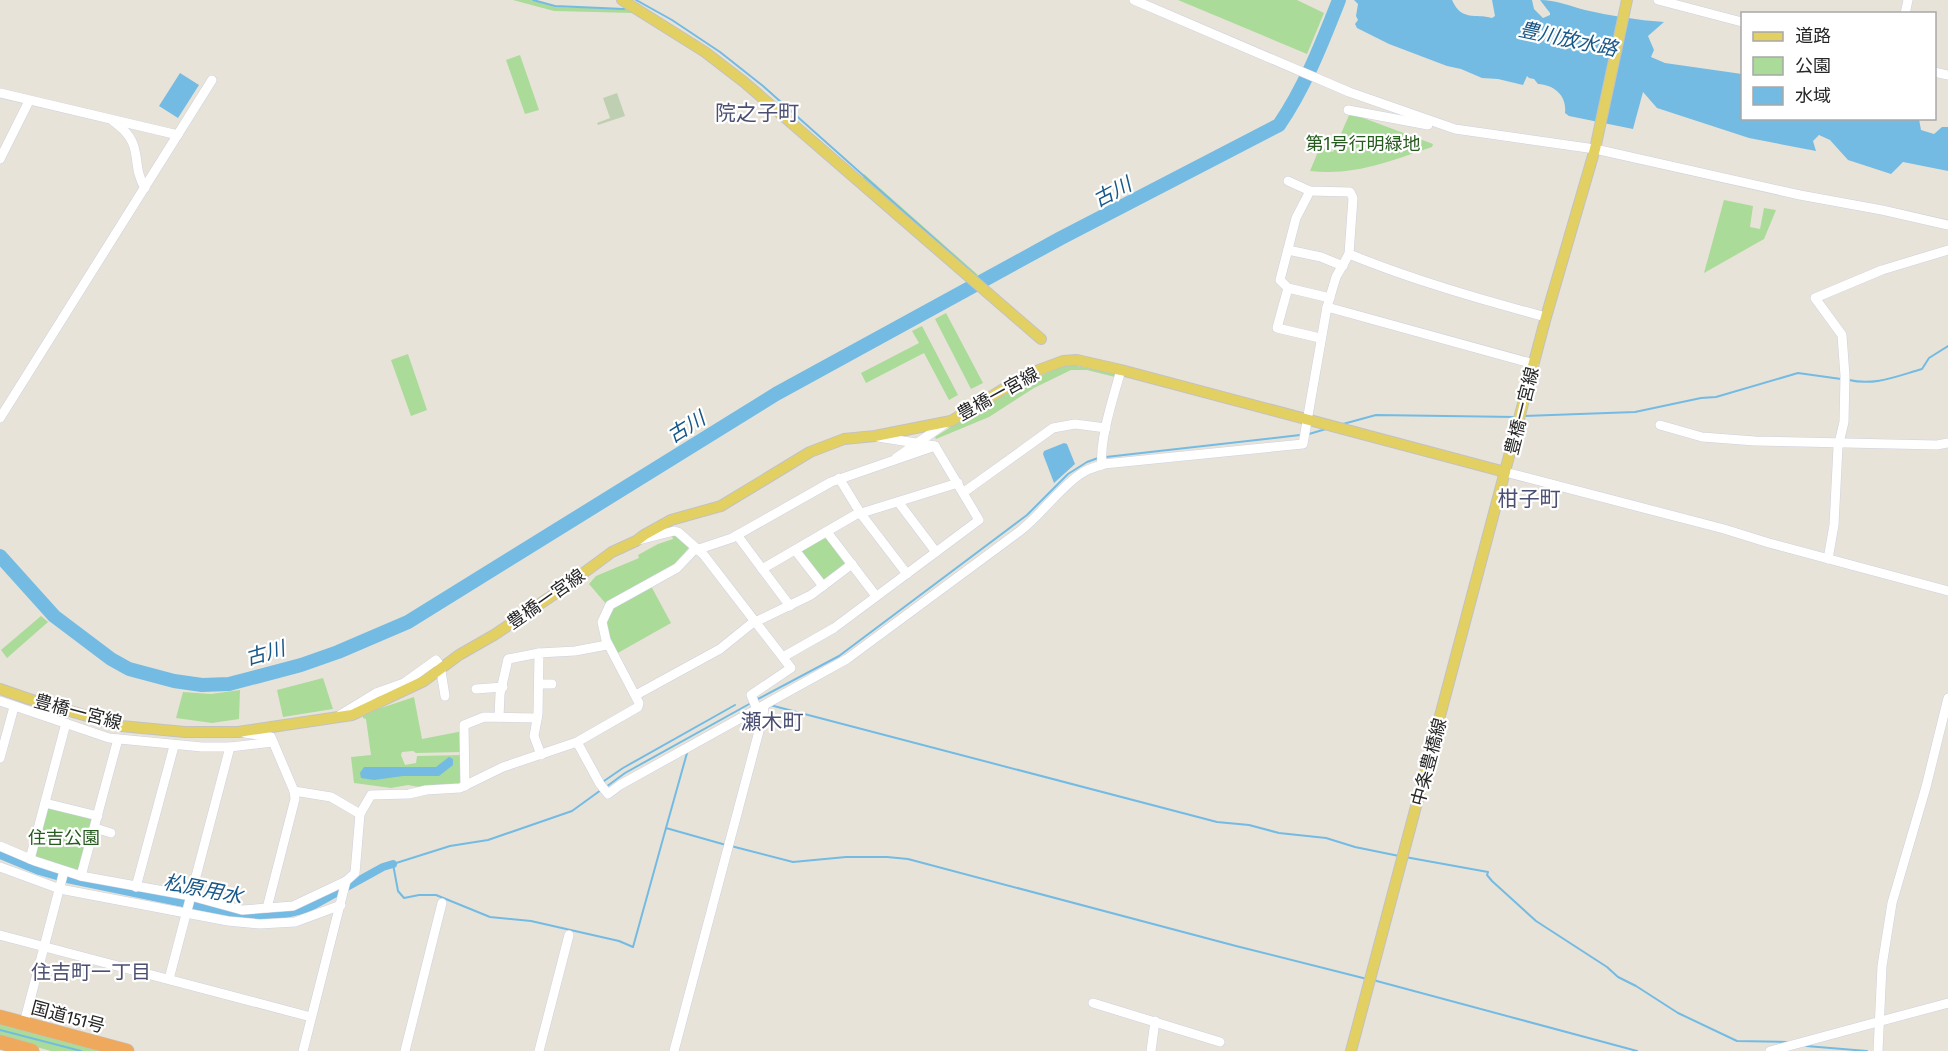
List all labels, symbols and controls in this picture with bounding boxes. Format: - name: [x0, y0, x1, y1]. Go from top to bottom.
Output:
- legend: [1741, 12, 1936, 120]
- water label: 豊川放水路: [1517, 17, 1621, 62]
- text: 道路: [1795, 25, 1831, 47]
- text: 公園: [1795, 55, 1831, 77]
- text: 水域: [1795, 85, 1831, 107]
- district label: 院之子町: [715, 100, 799, 126]
- park label: 第1号行明緑地: [1305, 133, 1421, 155]
- water label: 古川: [1089, 171, 1137, 212]
- street label: 豊橋一宮線: [953, 363, 1043, 425]
- street label: 豊橋一宮線: [1500, 365, 1544, 457]
- water label: 古川: [663, 405, 711, 448]
- district label: 柑子町: [1498, 486, 1561, 512]
- street label: 豊橋一宮線: [503, 564, 589, 634]
- water label: 古川: [242, 635, 289, 670]
- street label: 豊橋一宮線: [32, 690, 124, 734]
- district label: 瀬木町: [741, 709, 804, 735]
- street label: 中条豊橋線: [1407, 716, 1451, 808]
- park label: 住吉公園: [28, 827, 100, 849]
- water label: 松原用水: [161, 870, 247, 909]
- district label: 住吉町一丁目: [31, 960, 151, 984]
- street label: 国道151号: [29, 997, 107, 1037]

